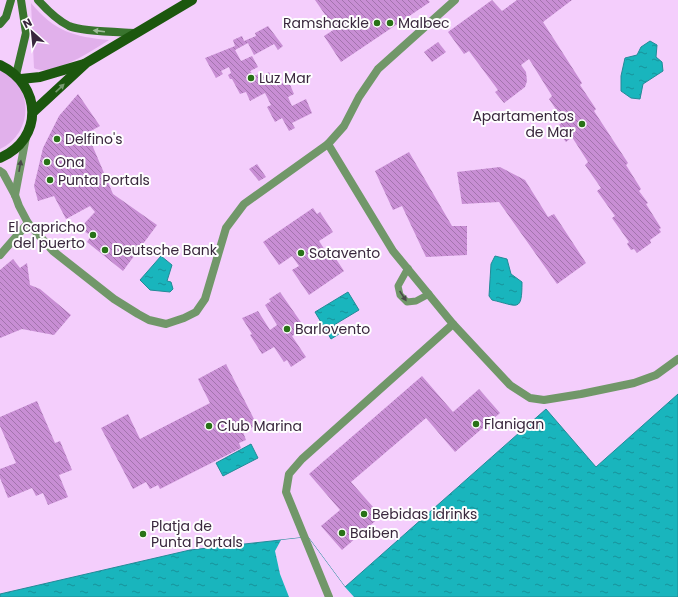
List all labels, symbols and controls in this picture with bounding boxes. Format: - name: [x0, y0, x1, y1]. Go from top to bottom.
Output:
- north arrow: [12, 12, 52, 52]
- place label: Ramshackle: [283, 13, 369, 33]
- place label: Malbec: [398, 13, 450, 33]
- text: N: [20, 14, 35, 32]
- marker: Ramshackle: [372, 18, 382, 28]
- marker: Malbec: [385, 18, 395, 28]
- one-way arrow: [93, 27, 105, 34]
- place label: Luz Mar: [259, 68, 311, 88]
- marker: Luz Mar: [246, 73, 256, 83]
- one-way arrow: [54, 83, 65, 92]
- place label: Apartamentos de Mar: [472, 106, 574, 142]
- marker: Apartamentos de Mar: [577, 119, 587, 129]
- place label: Delfino's: [65, 129, 123, 149]
- marker: Delfino's: [52, 134, 62, 144]
- place label: Ona: [55, 152, 84, 172]
- marker: Ona: [42, 157, 52, 167]
- one-way arrow: [18, 160, 24, 172]
- place label: Punta Portals: [58, 170, 150, 190]
- marker: Punta Portals: [45, 175, 55, 185]
- place label: El capricho del puerto: [8, 217, 85, 253]
- marker: El capricho del puerto: [88, 230, 98, 240]
- place label: Deutsche Bank: [113, 240, 218, 260]
- place label: Sotavento: [309, 243, 380, 263]
- marker: Deutsche Bank: [100, 245, 110, 255]
- marker: Sotavento: [296, 248, 306, 258]
- one-way arrow: [399, 291, 407, 301]
- place label: Barlovento: [295, 319, 370, 339]
- marker: Barlovento: [282, 324, 292, 334]
- place label: Flanigan: [484, 414, 544, 434]
- place label: Club Marina: [217, 416, 302, 436]
- marker: Flanigan: [471, 419, 481, 429]
- marker: Club Marina: [204, 421, 214, 431]
- place label: Bebidas idrinks: [372, 504, 477, 524]
- marker: Bebidas idrinks: [359, 509, 369, 519]
- place label: Platja de Punta Portals: [151, 516, 243, 552]
- place label: Baiben: [350, 523, 399, 543]
- marker: Baiben: [337, 528, 347, 538]
- marker: Platja de Punta Portals: [138, 529, 148, 539]

